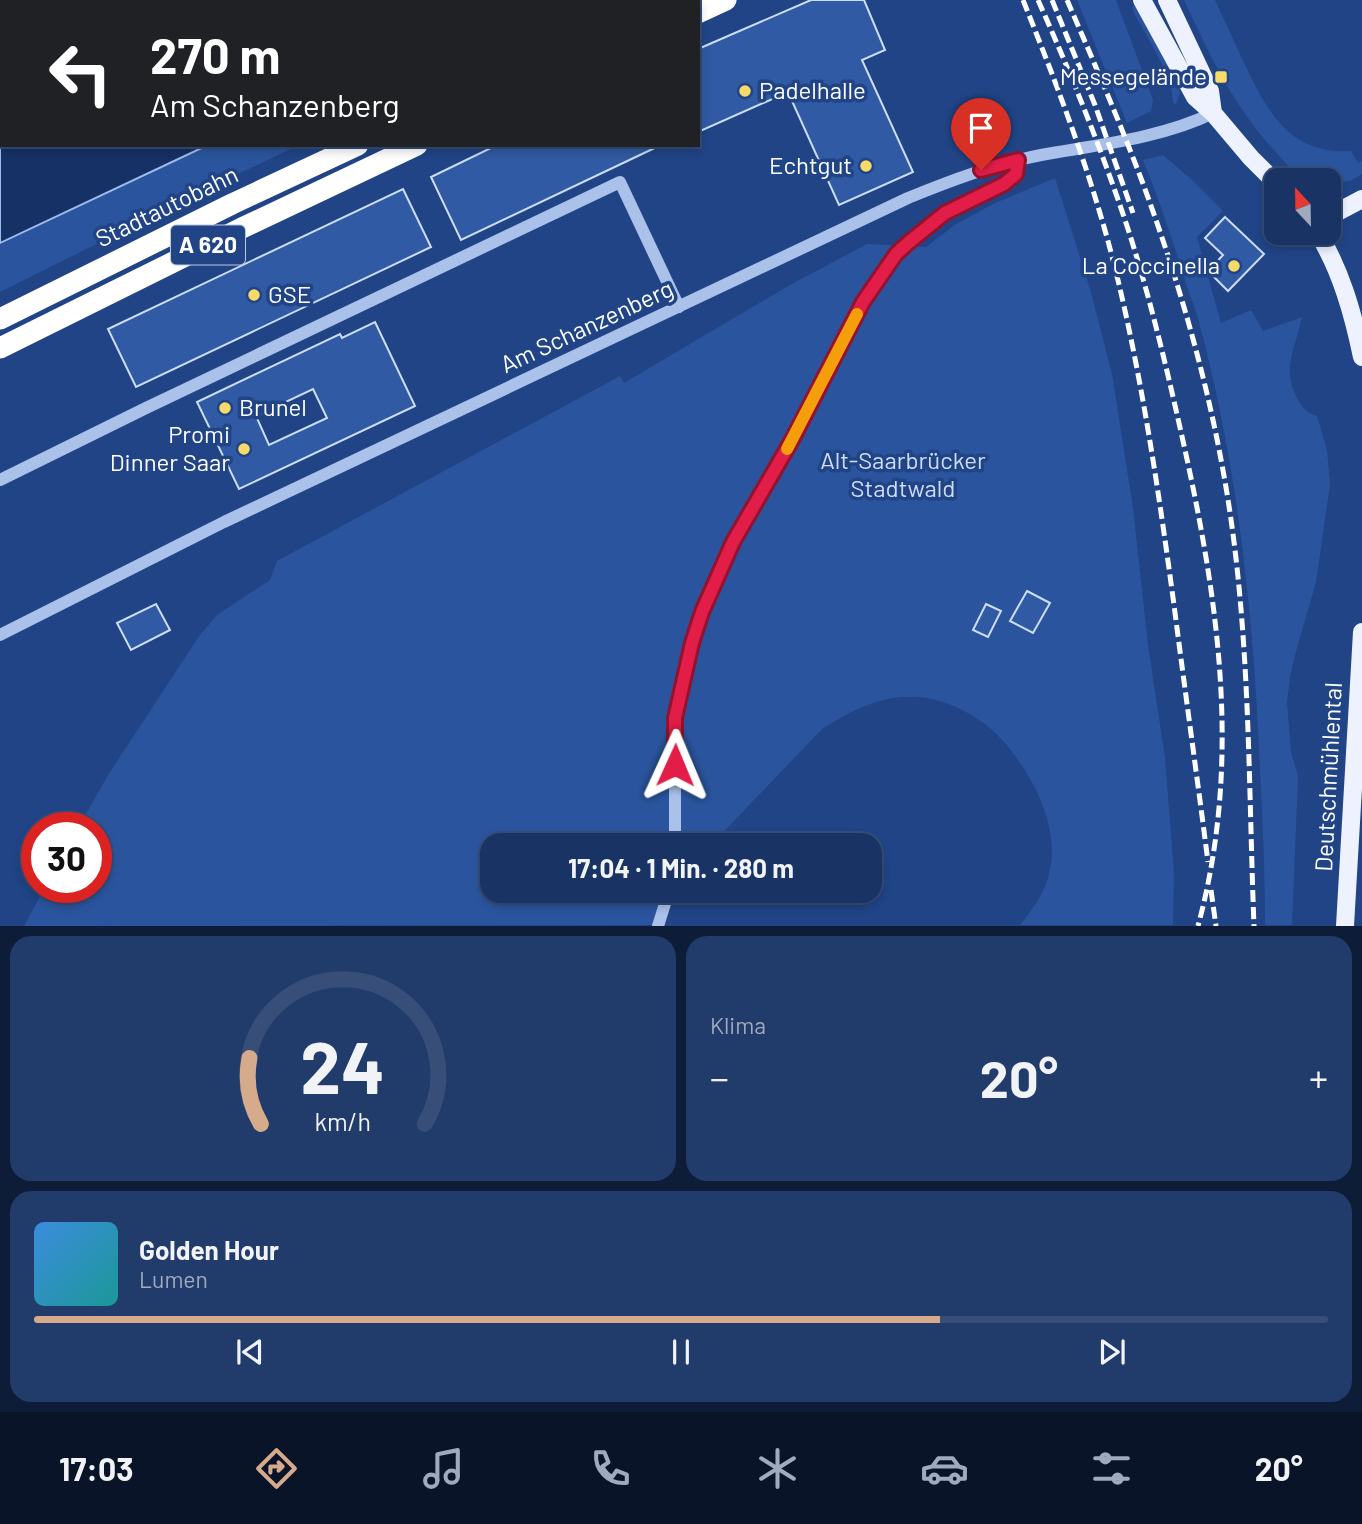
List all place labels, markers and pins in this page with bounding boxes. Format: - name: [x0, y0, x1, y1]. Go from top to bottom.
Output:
- place label: Messegelände: [1060, 61, 1207, 90]
- marker: Messegelände: [1213, 69, 1229, 85]
- place label: Padelhalle: [759, 75, 866, 104]
- marker: Padelhalle: [737, 83, 753, 99]
- pin: [951, 98, 1011, 170]
- place label: Echtgut: [769, 150, 852, 179]
- marker: Echtgut: [858, 158, 874, 174]
- place label: La Coccinella: [1082, 250, 1220, 279]
- marker: La Coccinella: [1226, 258, 1242, 274]
- place label: GSE: [268, 279, 311, 308]
- marker: GSE: [246, 287, 262, 303]
- place label: Brunel: [239, 392, 307, 421]
- marker: Brunel: [217, 400, 233, 416]
- place label: Promi Dinner Saar: [110, 419, 230, 476]
- marker: Promi Dinner Saar: [236, 441, 252, 457]

